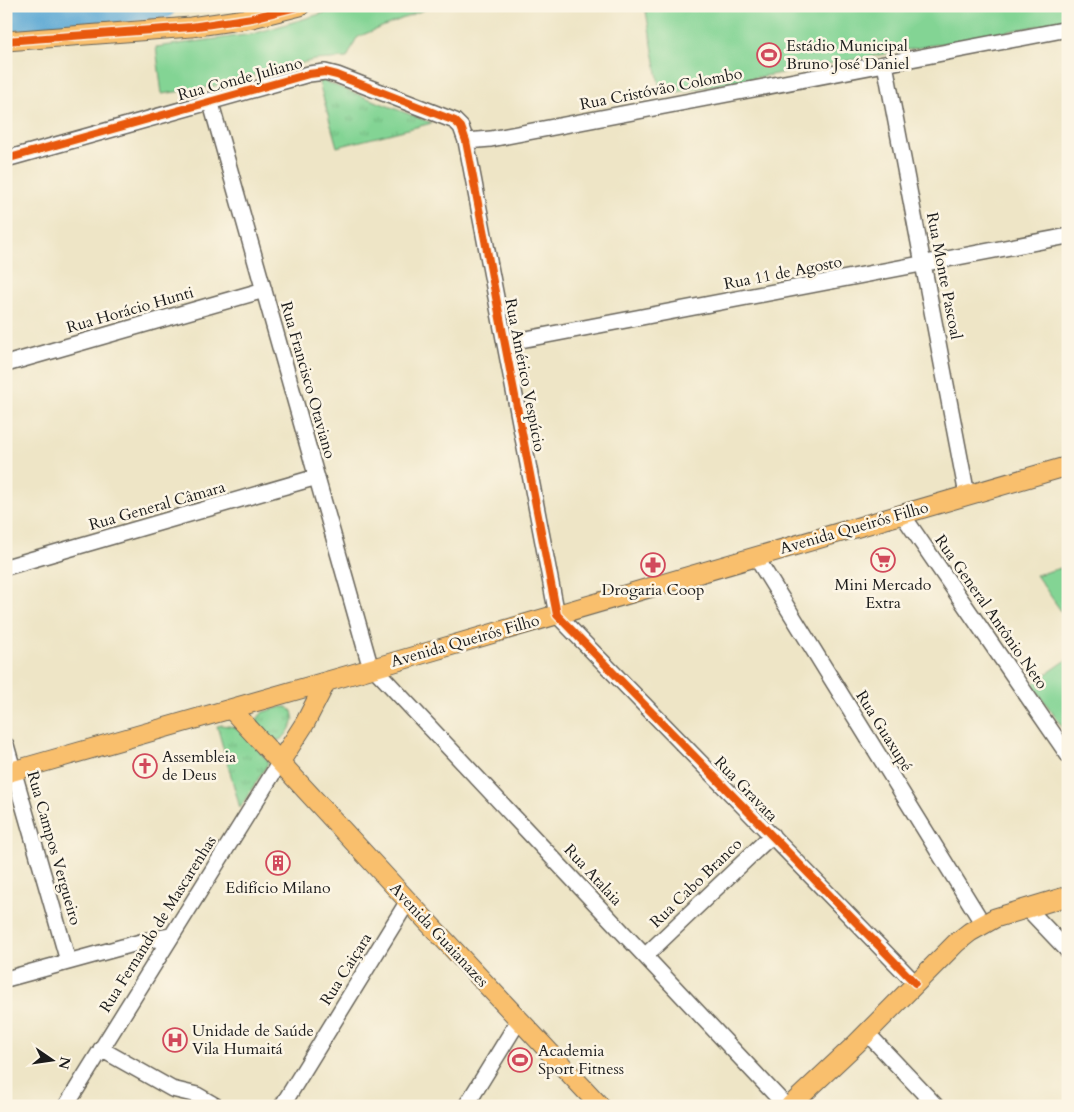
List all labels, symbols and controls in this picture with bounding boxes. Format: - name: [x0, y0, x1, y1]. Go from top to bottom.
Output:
- place label: Estádio Municipal Bruno José Daniel: [786, 35, 909, 75]
- sports icon: Estádio Municipal Bruno José Daniel: [756, 42, 782, 68]
- street label: Rua Conde Juliano: [175, 52, 305, 106]
- street label: Rua Cristóvão Colombo: [578, 62, 744, 116]
- street label: Rua Monte Pascoal: [921, 211, 967, 341]
- street label: Rua 11 de Agosto: [722, 251, 844, 295]
- street label: Rua Horácio Hunti: [64, 281, 197, 339]
- street label: Rua Américo Vespúcio: [499, 296, 551, 454]
- street label: Rua Francisco Otaviano: [275, 299, 341, 461]
- street label: Rua General Câmara: [86, 476, 228, 536]
- street label: Avenida Queirós Filho: [777, 496, 931, 560]
- street label: Rua General Antônio Neto: [929, 530, 1053, 694]
- supermarket icon: Mini Mercado Extra: [870, 547, 896, 573]
- pharmacy icon: Drogaria Coop: [640, 552, 666, 578]
- place label: Mini Mercado Extra: [834, 574, 932, 614]
- place label: Drogaria Coop: [602, 579, 704, 601]
- street label: Avenida Queirós Filho: [388, 609, 542, 673]
- street label: Rua Guaxupé: [850, 686, 918, 776]
- place label: Assembleia de Deus: [162, 746, 236, 786]
- street label: Rua Gravata: [709, 751, 783, 827]
- church icon: Assembleia de Deus: [132, 753, 158, 779]
- street label: Rua Campos Vergueiro: [21, 768, 87, 928]
- street label: Rua Fernando de Mascarenhas: [94, 831, 222, 1017]
- street label: Rua Cabo Branco: [645, 833, 747, 933]
- street label: Rua Atalaia: [559, 839, 627, 911]
- building icon: Edifício Milano: [265, 850, 291, 876]
- place label: Edifício Milano: [225, 877, 331, 899]
- street label: Avenida Guaianazes: [385, 878, 493, 992]
- street label: Rua Caiçara: [315, 928, 377, 1009]
- place label: Unidade de Saúde Vila Humaitá: [192, 1020, 314, 1060]
- hospital icon: Unidade de Saúde Vila Humaitá: [162, 1027, 188, 1053]
- north arrow: [28, 1034, 78, 1084]
- place label: Academia Sport Fitness: [538, 1040, 624, 1080]
- sports icon: Academia Sport Fitness: [507, 1047, 533, 1073]
- text: N: [54, 1055, 75, 1071]

